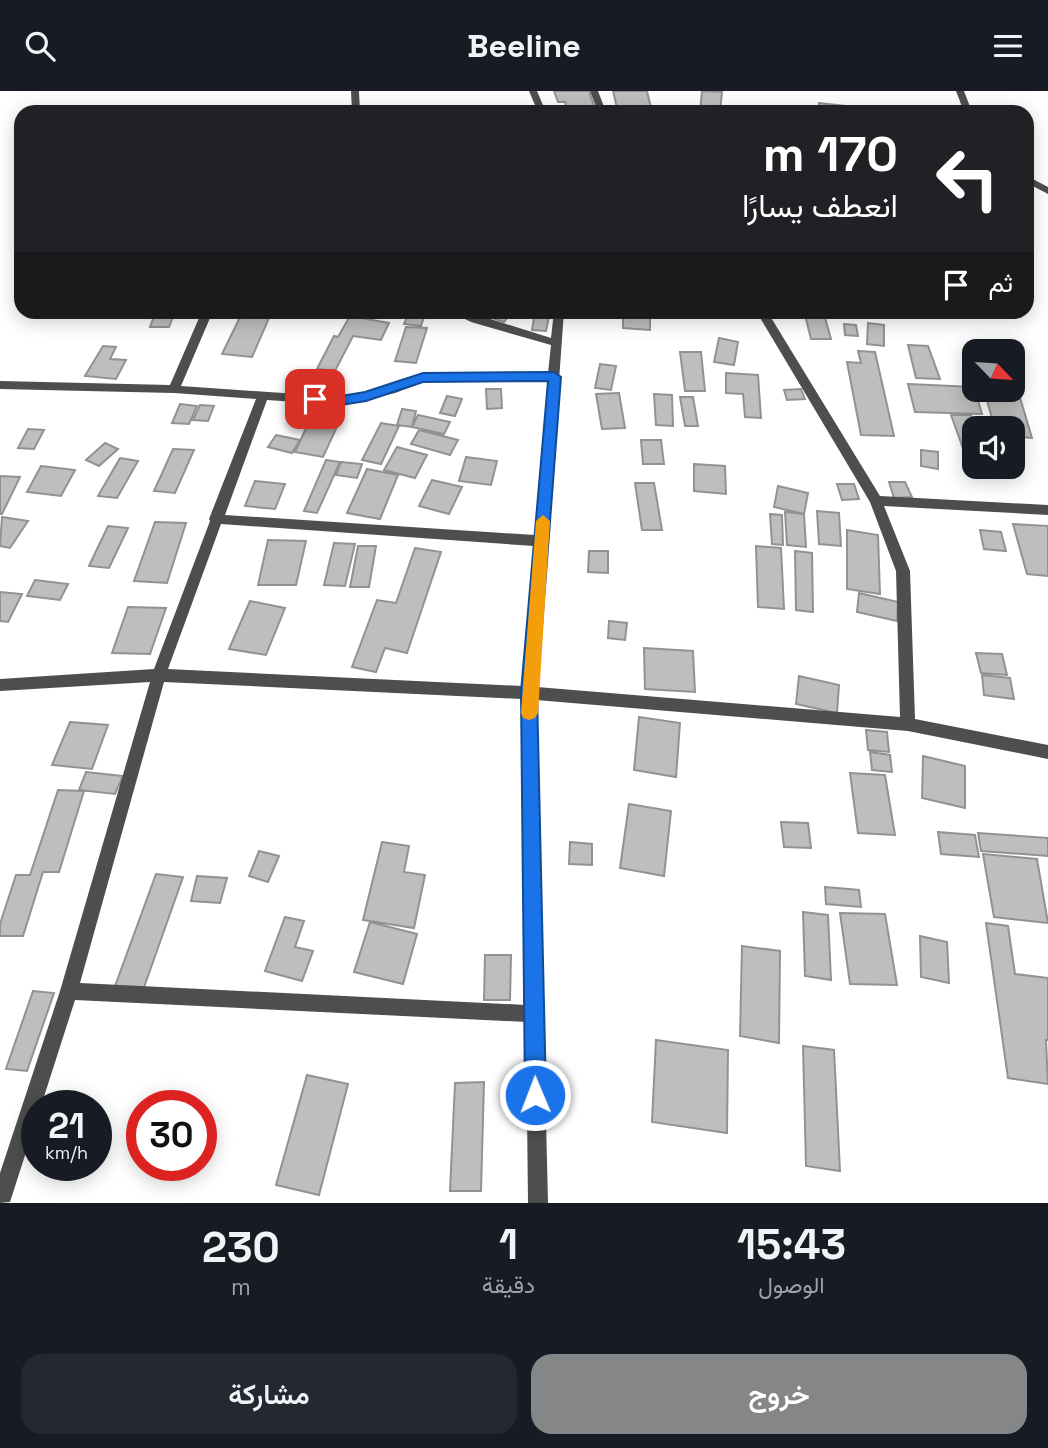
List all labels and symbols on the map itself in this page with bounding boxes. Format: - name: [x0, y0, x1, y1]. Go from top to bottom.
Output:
- north arrow: [962, 339, 1026, 403]
- pin: [285, 369, 345, 429]
- position arrow: [498, 1058, 572, 1132]
- speed limit sign: 30: [126, 1090, 217, 1181]

